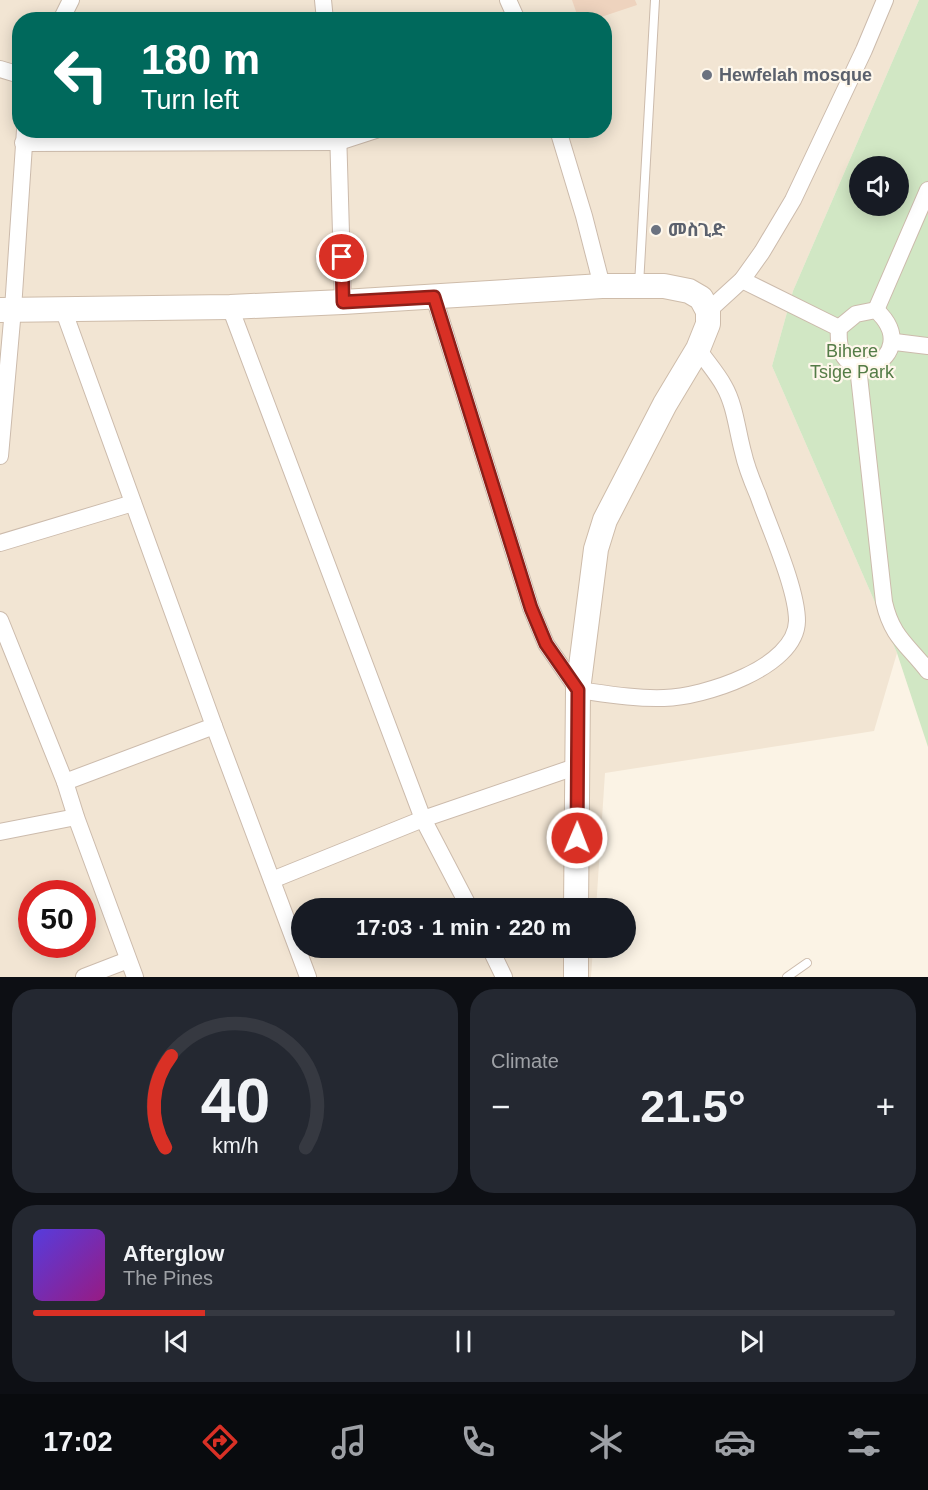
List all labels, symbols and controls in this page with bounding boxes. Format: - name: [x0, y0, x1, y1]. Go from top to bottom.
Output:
- icon: left: [42, 36, 120, 114]
- text: 180 m: [141, 36, 260, 83]
- place label: Hewfelah mosque: [719, 65, 872, 85]
- marker: Hewfelah mosque: [700, 68, 714, 82]
- text: Turn left: [141, 85, 239, 115]
- map controls: [849, 156, 909, 216]
- button: sound: [849, 156, 909, 216]
- place label: መስጊድ: [668, 220, 726, 240]
- marker: መስጊድ: [649, 223, 663, 237]
- pin: [316, 231, 367, 282]
- icon: arrive: [325, 240, 358, 273]
- park label: Bihere Tsige Park: [810, 341, 895, 382]
- position arrow: [545, 806, 609, 870]
- speed limit sign: 50: [18, 880, 96, 958]
- text: 17:03 · 1 min · 220 m: [356, 915, 571, 940]
- text: Climate: [491, 1050, 559, 1072]
- text: 40: [200, 1066, 270, 1135]
- text: 21.5°: [640, 1081, 746, 1132]
- text: −: [491, 1088, 510, 1125]
- text: +: [876, 1088, 895, 1125]
- text: km/h: [212, 1134, 258, 1158]
- text: Afterglow: [123, 1241, 224, 1266]
- text: The Pines: [123, 1267, 213, 1289]
- icon: previous: [160, 1325, 193, 1358]
- icon: pause: [447, 1325, 480, 1358]
- icon: next: [735, 1325, 768, 1358]
- icon: directions: [199, 1421, 241, 1463]
- icon: music: [328, 1421, 370, 1463]
- icon: phone: [457, 1421, 499, 1463]
- icon: climate: [585, 1421, 627, 1463]
- icon: car: [714, 1421, 756, 1463]
- icon: filters: [843, 1421, 885, 1463]
- text: 17:02: [43, 1427, 112, 1457]

